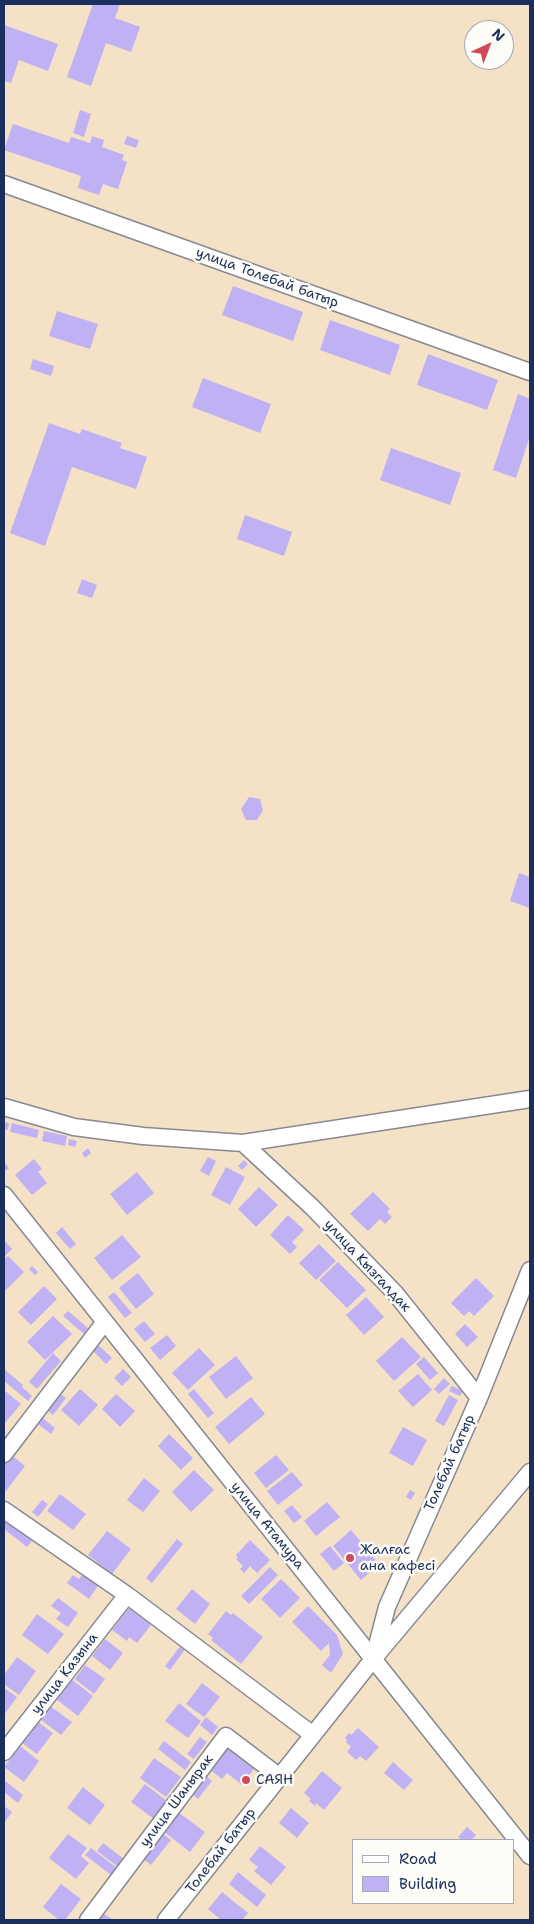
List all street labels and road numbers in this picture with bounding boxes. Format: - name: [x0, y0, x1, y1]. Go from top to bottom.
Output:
- street label: улица Толебай батыр: [193, 244, 341, 312]
- street label: улица Кызгалдак: [320, 1216, 414, 1316]
- street label: Толебай батыр: [421, 1412, 479, 1514]
- street label: улица Атамура: [227, 1479, 307, 1573]
- street label: улица Казына: [28, 1630, 102, 1718]
- street label: улица Шанырак: [137, 1751, 217, 1851]
- street label: Толебай батыр: [182, 1805, 260, 1897]

